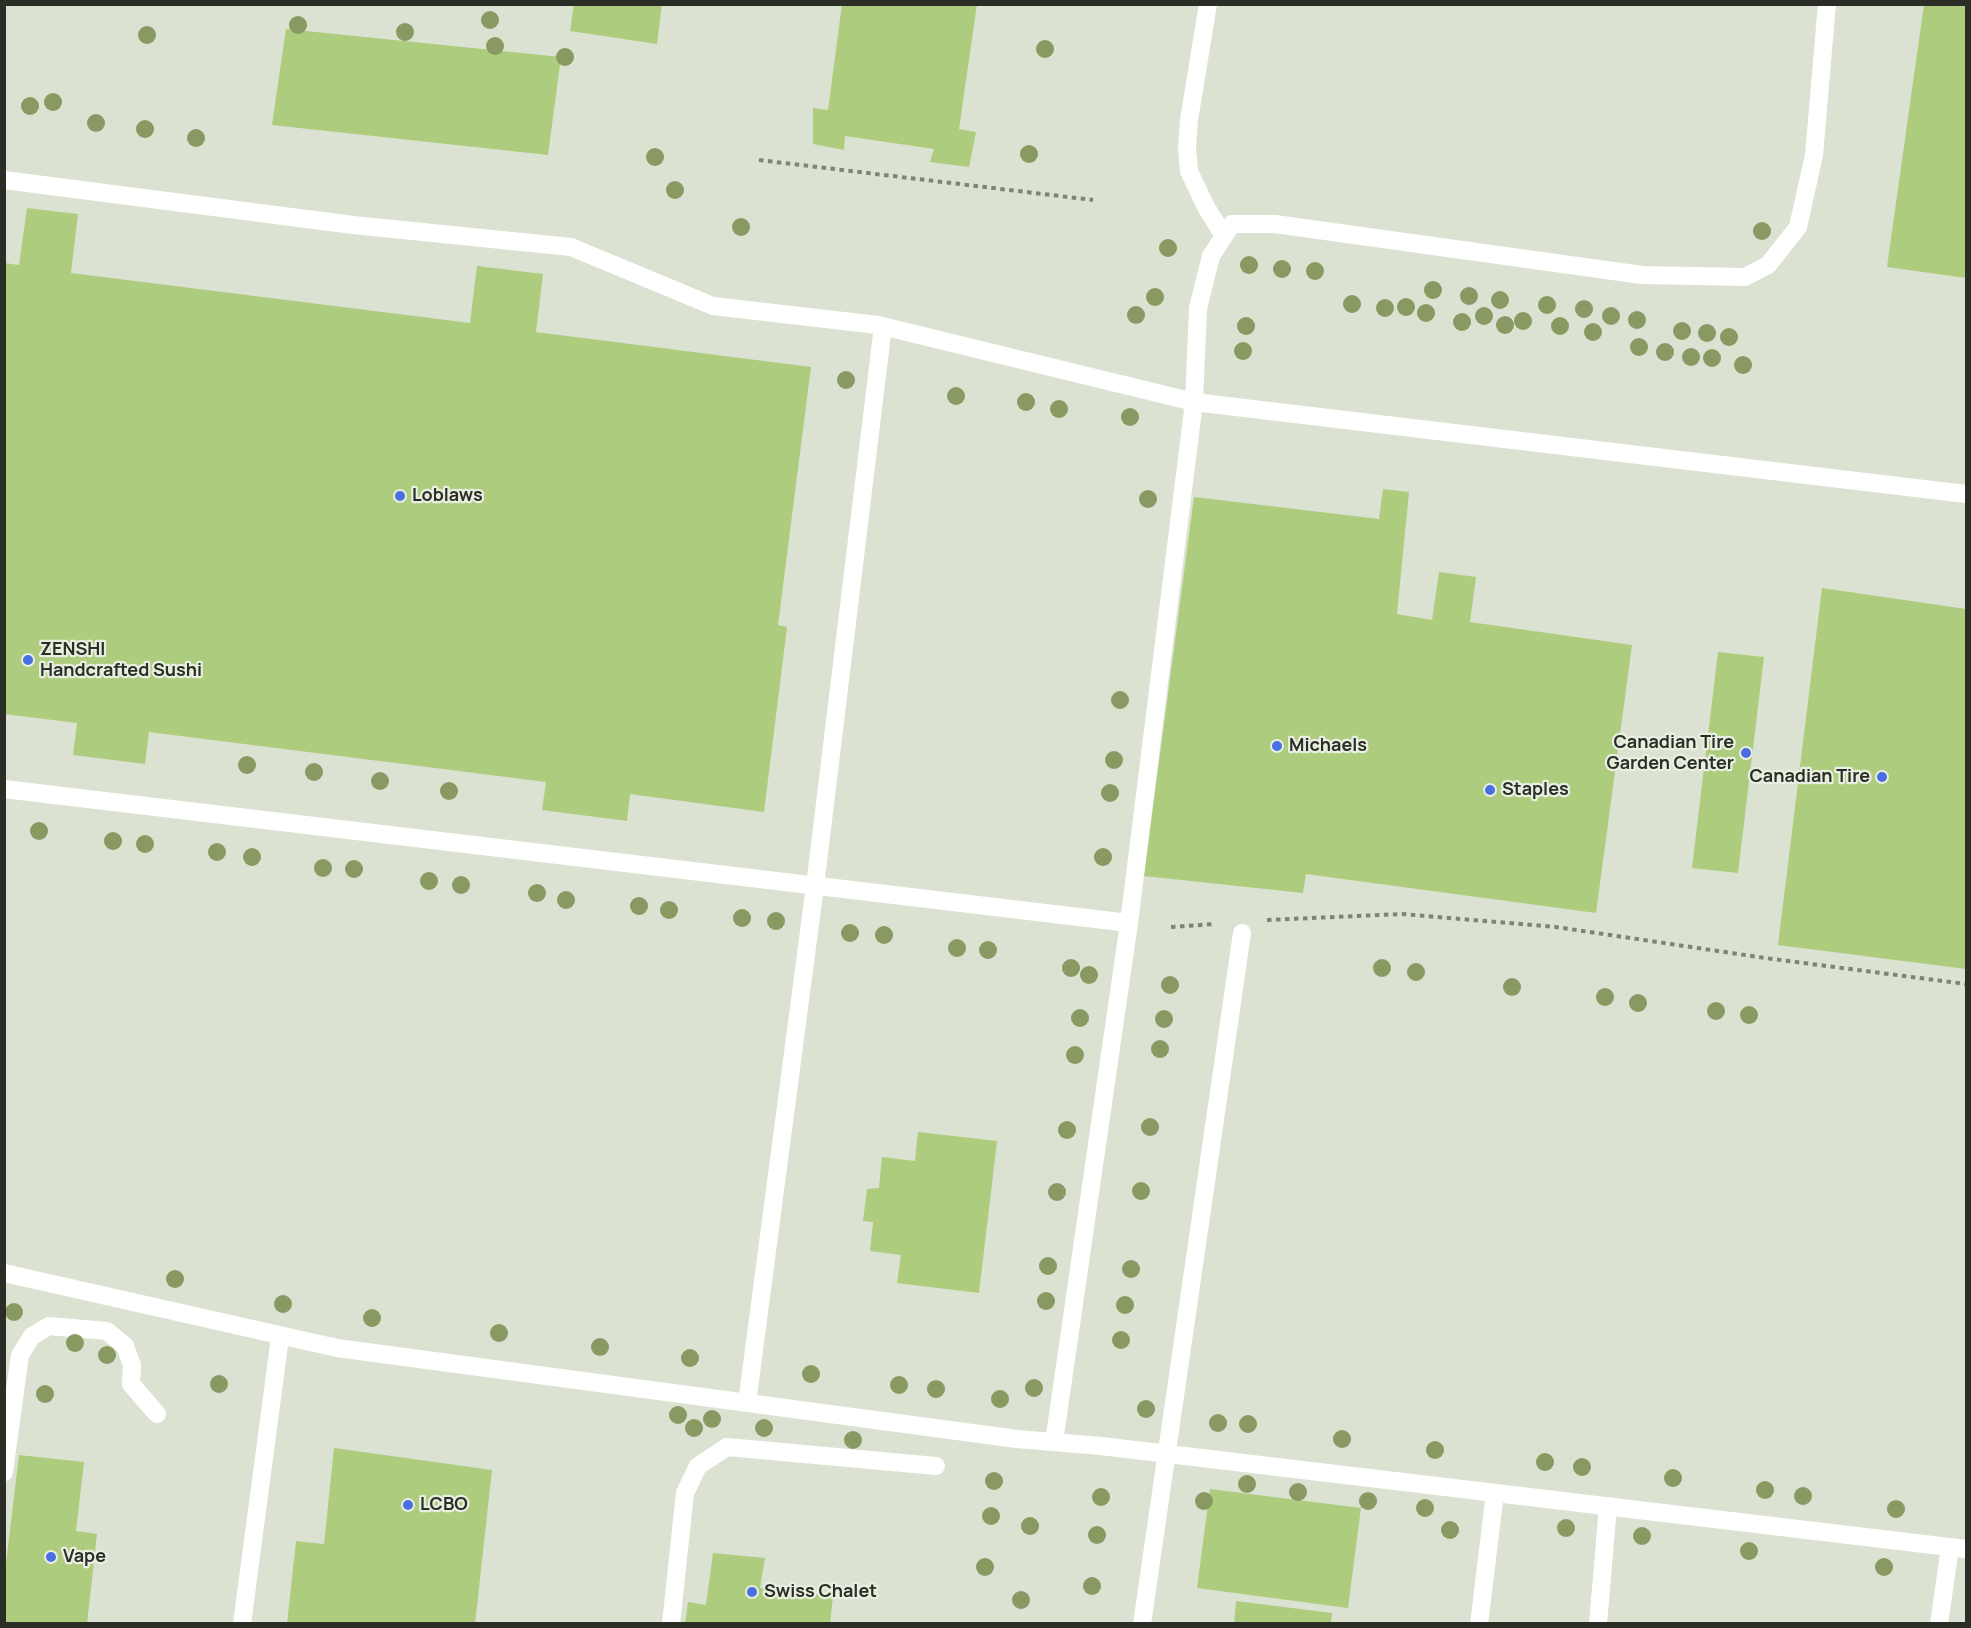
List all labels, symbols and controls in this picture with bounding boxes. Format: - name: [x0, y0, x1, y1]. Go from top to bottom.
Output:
- place label: Loblaws: [412, 485, 483, 507]
- marker: Loblaws: [393, 489, 407, 503]
- place label: ZENSHI Handcrafted Sushi: [40, 639, 202, 682]
- marker: ZENSHI Handcrafted Sushi: [21, 653, 35, 667]
- place label: Canadian Tire Garden Center: [1606, 732, 1734, 774]
- place label: Michaels: [1289, 735, 1367, 757]
- marker: Michaels: [1270, 739, 1284, 753]
- marker: Canadian Tire Garden Center: [1739, 746, 1753, 760]
- place label: Canadian Tire: [1750, 766, 1870, 788]
- marker: Canadian Tire: [1875, 770, 1889, 784]
- place label: Staples: [1502, 779, 1569, 801]
- marker: Staples: [1483, 783, 1497, 797]
- place label: LCBO: [420, 1494, 468, 1516]
- marker: LCBO: [401, 1498, 415, 1512]
- place label: Vape: [63, 1546, 106, 1568]
- marker: Vape: [44, 1550, 58, 1564]
- place label: Swiss Chalet: [764, 1581, 877, 1603]
- marker: Swiss Chalet: [745, 1585, 759, 1599]

